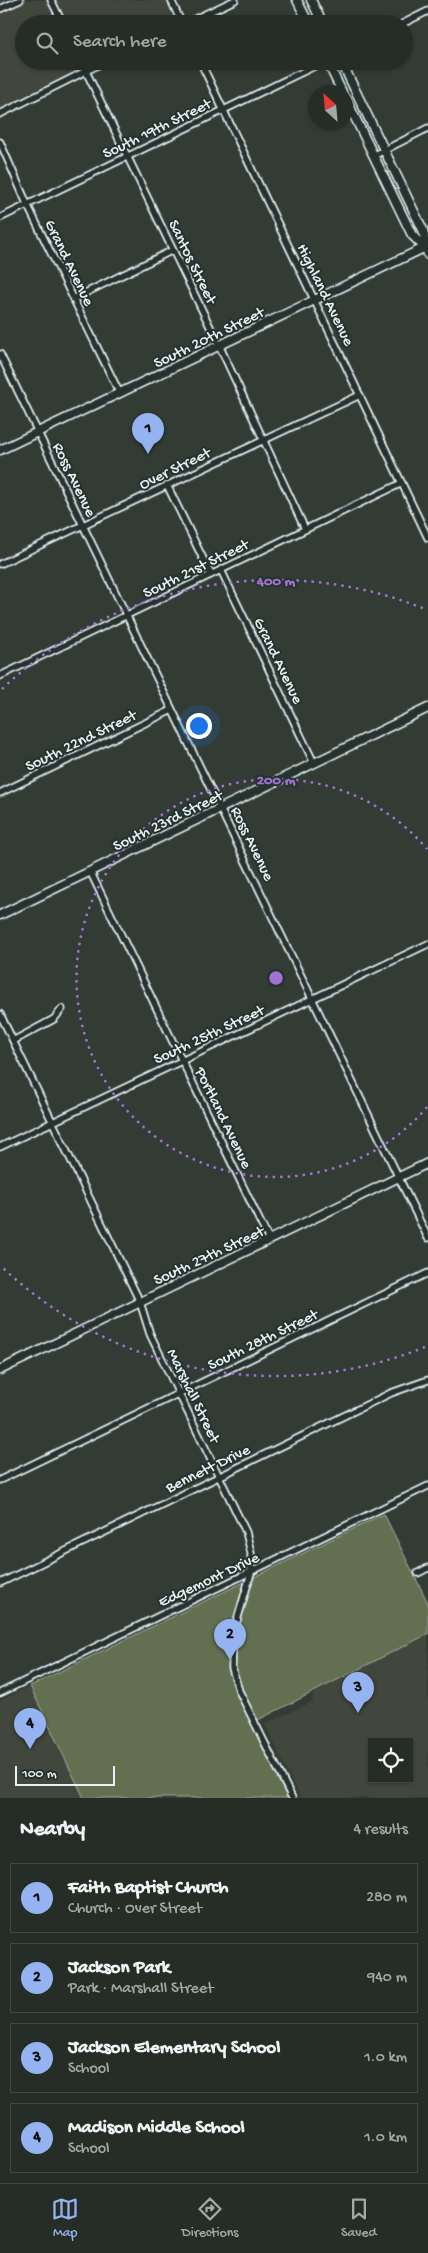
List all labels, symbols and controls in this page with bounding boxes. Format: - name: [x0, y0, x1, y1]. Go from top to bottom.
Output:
- search box: [15, 15, 413, 70]
- icon: search: [33, 29, 61, 57]
- text: Search here: [73, 31, 167, 54]
- north arrow: [308, 85, 353, 130]
- street label: South 19th Street: [100, 95, 216, 165]
- street label: Grand Avenue: [39, 217, 97, 310]
- street label: Santos Street: [162, 217, 220, 309]
- street label: Highland Avenue: [291, 241, 357, 351]
- street label: South 20th Street: [151, 304, 269, 374]
- pin: 1: [132, 413, 164, 454]
- street label: Ross Avenue: [47, 440, 99, 521]
- street label: Over Street: [137, 444, 216, 496]
- street label: South 21st Street: [141, 536, 254, 604]
- text: 400 m: [256, 573, 296, 591]
- street label: Grand Avenue: [248, 615, 306, 708]
- street label: South 22nd Street: [23, 706, 142, 777]
- your location: [186, 713, 212, 739]
- text: 200 m: [257, 772, 296, 790]
- street label: South 23rd Street: [111, 787, 228, 857]
- street label: Ross Avenue: [225, 804, 277, 885]
- centre of rings: [267, 969, 285, 987]
- street label: South 25th Street: [151, 1002, 269, 1070]
- street label: Portland Avenue: [189, 1064, 255, 1173]
- street label: South 27th Street: [151, 1223, 269, 1291]
- street label: South 28th Street: [205, 1306, 323, 1376]
- street label: Marshall Street: [161, 1346, 224, 1448]
- street label: Bennett Drive: [162, 1441, 255, 1499]
- street label: Edgemont Drive: [156, 1549, 264, 1613]
- pin: 2: [214, 1619, 246, 1660]
- pin: 3: [342, 1672, 374, 1713]
- pin: 4: [14, 1708, 46, 1749]
- map controls: [368, 1738, 413, 1783]
- button: locate: [368, 1738, 413, 1783]
- scale bar: [15, 1763, 115, 1786]
- text: 100 m: [22, 1766, 57, 1783]
- text: Nearby: [20, 1818, 85, 1843]
- text: 4 results: [353, 1821, 408, 1840]
- text: Faith Baptist Church: [68, 1877, 228, 1900]
- text: 1: [34, 1889, 40, 1908]
- text: 280 m: [366, 1889, 407, 1908]
- text: Church · Over Street: [68, 1900, 202, 1919]
- text: Jackson Park: [68, 1957, 170, 1980]
- text: 2: [33, 1969, 41, 1988]
- text: 940 m: [367, 1969, 407, 1988]
- text: Park · Marshall Street: [68, 1980, 214, 1999]
- text: Jackson Elementary School: [68, 2037, 280, 2060]
- text: 3: [33, 2049, 41, 2068]
- text: 1.0 km: [364, 2049, 407, 2068]
- text: School: [68, 2060, 110, 2079]
- text: Madison Middle School: [68, 2117, 245, 2140]
- text: 4: [33, 2129, 41, 2148]
- text: 1.0 km: [364, 2129, 407, 2148]
- text: School: [68, 2140, 110, 2159]
- tab: Map: [51, 2195, 79, 2242]
- tab: Directions: [182, 2195, 239, 2242]
- tab: Saved: [341, 2195, 377, 2242]

